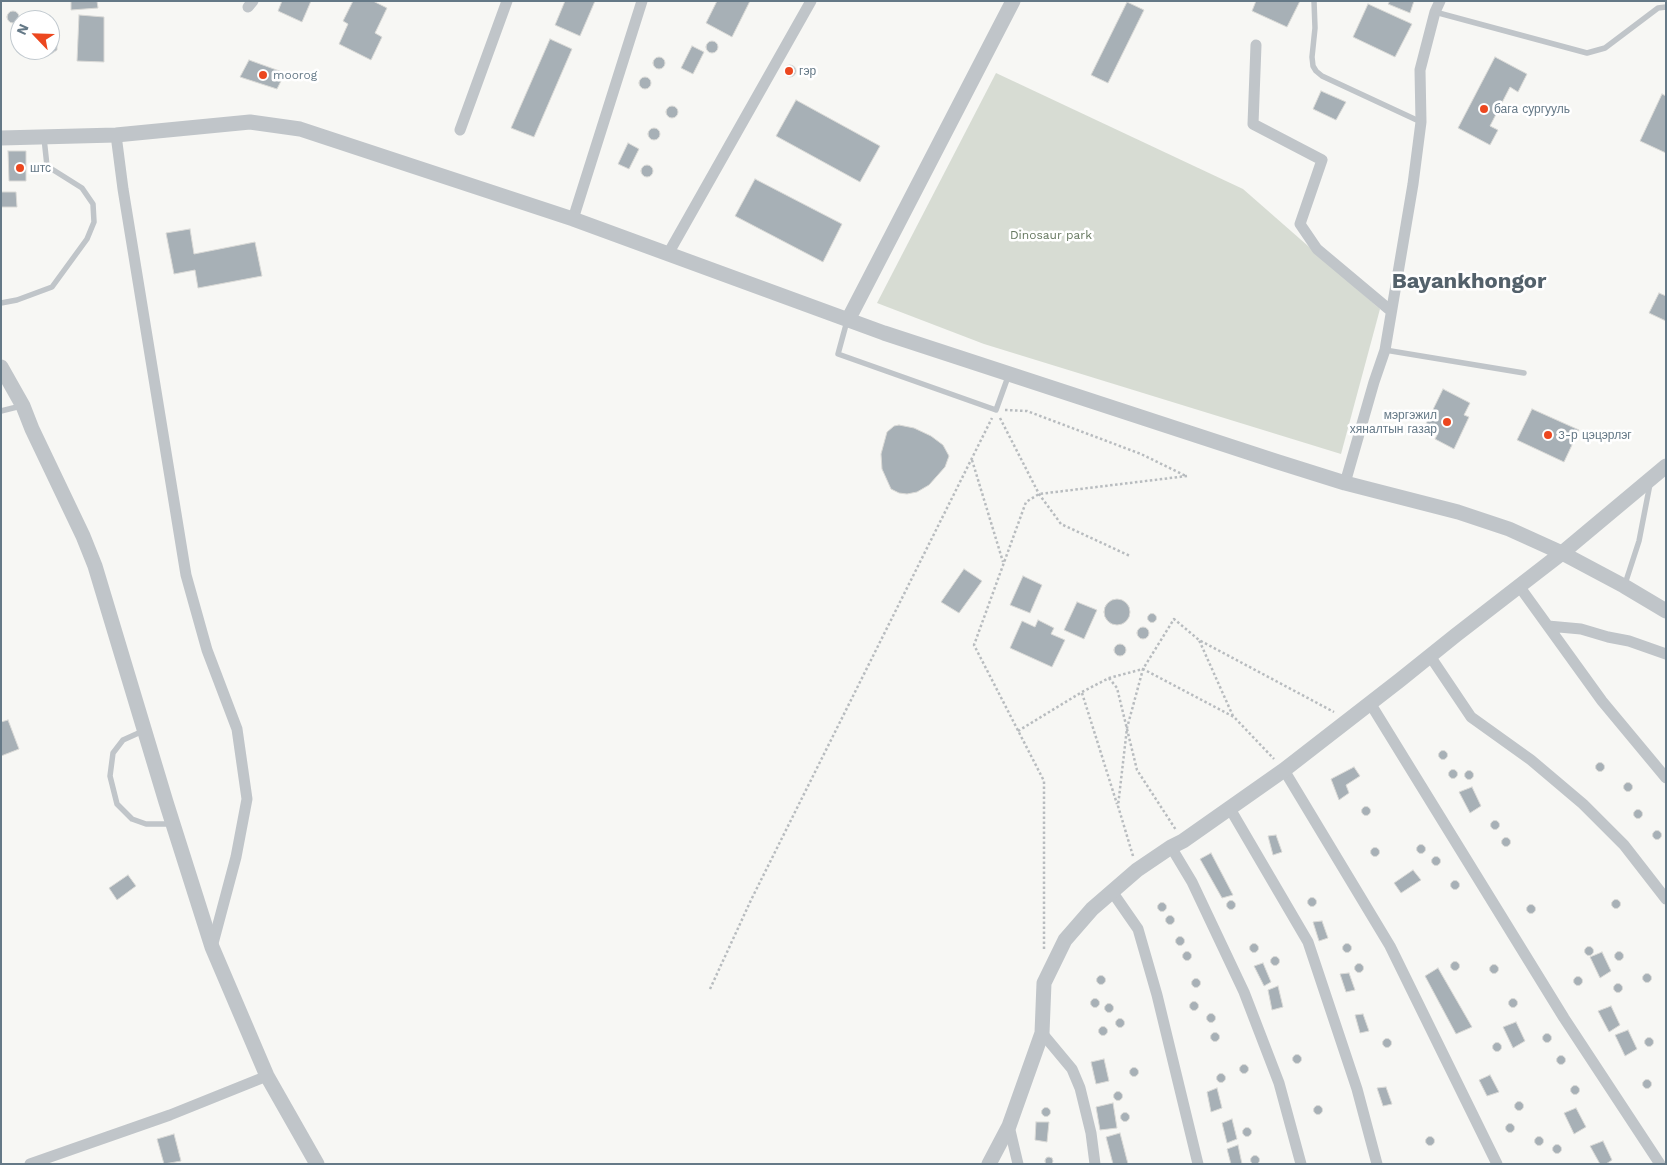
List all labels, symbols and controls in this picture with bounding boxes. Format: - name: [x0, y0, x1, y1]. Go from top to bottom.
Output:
- north arrow: [10, 10, 60, 60]
- text: N: [13, 21, 32, 37]
- place label: гэр: [799, 64, 816, 78]
- marker: гэр: [783, 65, 795, 77]
- place label: moorog: [273, 68, 317, 82]
- marker: moorog: [257, 69, 269, 81]
- place label: бага сургууль: [1494, 102, 1570, 116]
- marker: бага сургууль: [1478, 103, 1490, 115]
- place label: штс: [30, 161, 51, 175]
- marker: штс: [14, 162, 26, 174]
- park label: Dinosaur park: [1010, 228, 1092, 242]
- district label: Bayankhongor: [1392, 269, 1546, 295]
- place label: мэргэжил хяналтын газар: [1350, 408, 1437, 436]
- marker: мэргэжил хяналтын газар: [1441, 416, 1453, 428]
- place label: 3-р цэцэрлэг: [1558, 428, 1632, 442]
- marker: 3-р цэцэрлэг: [1542, 429, 1554, 441]

